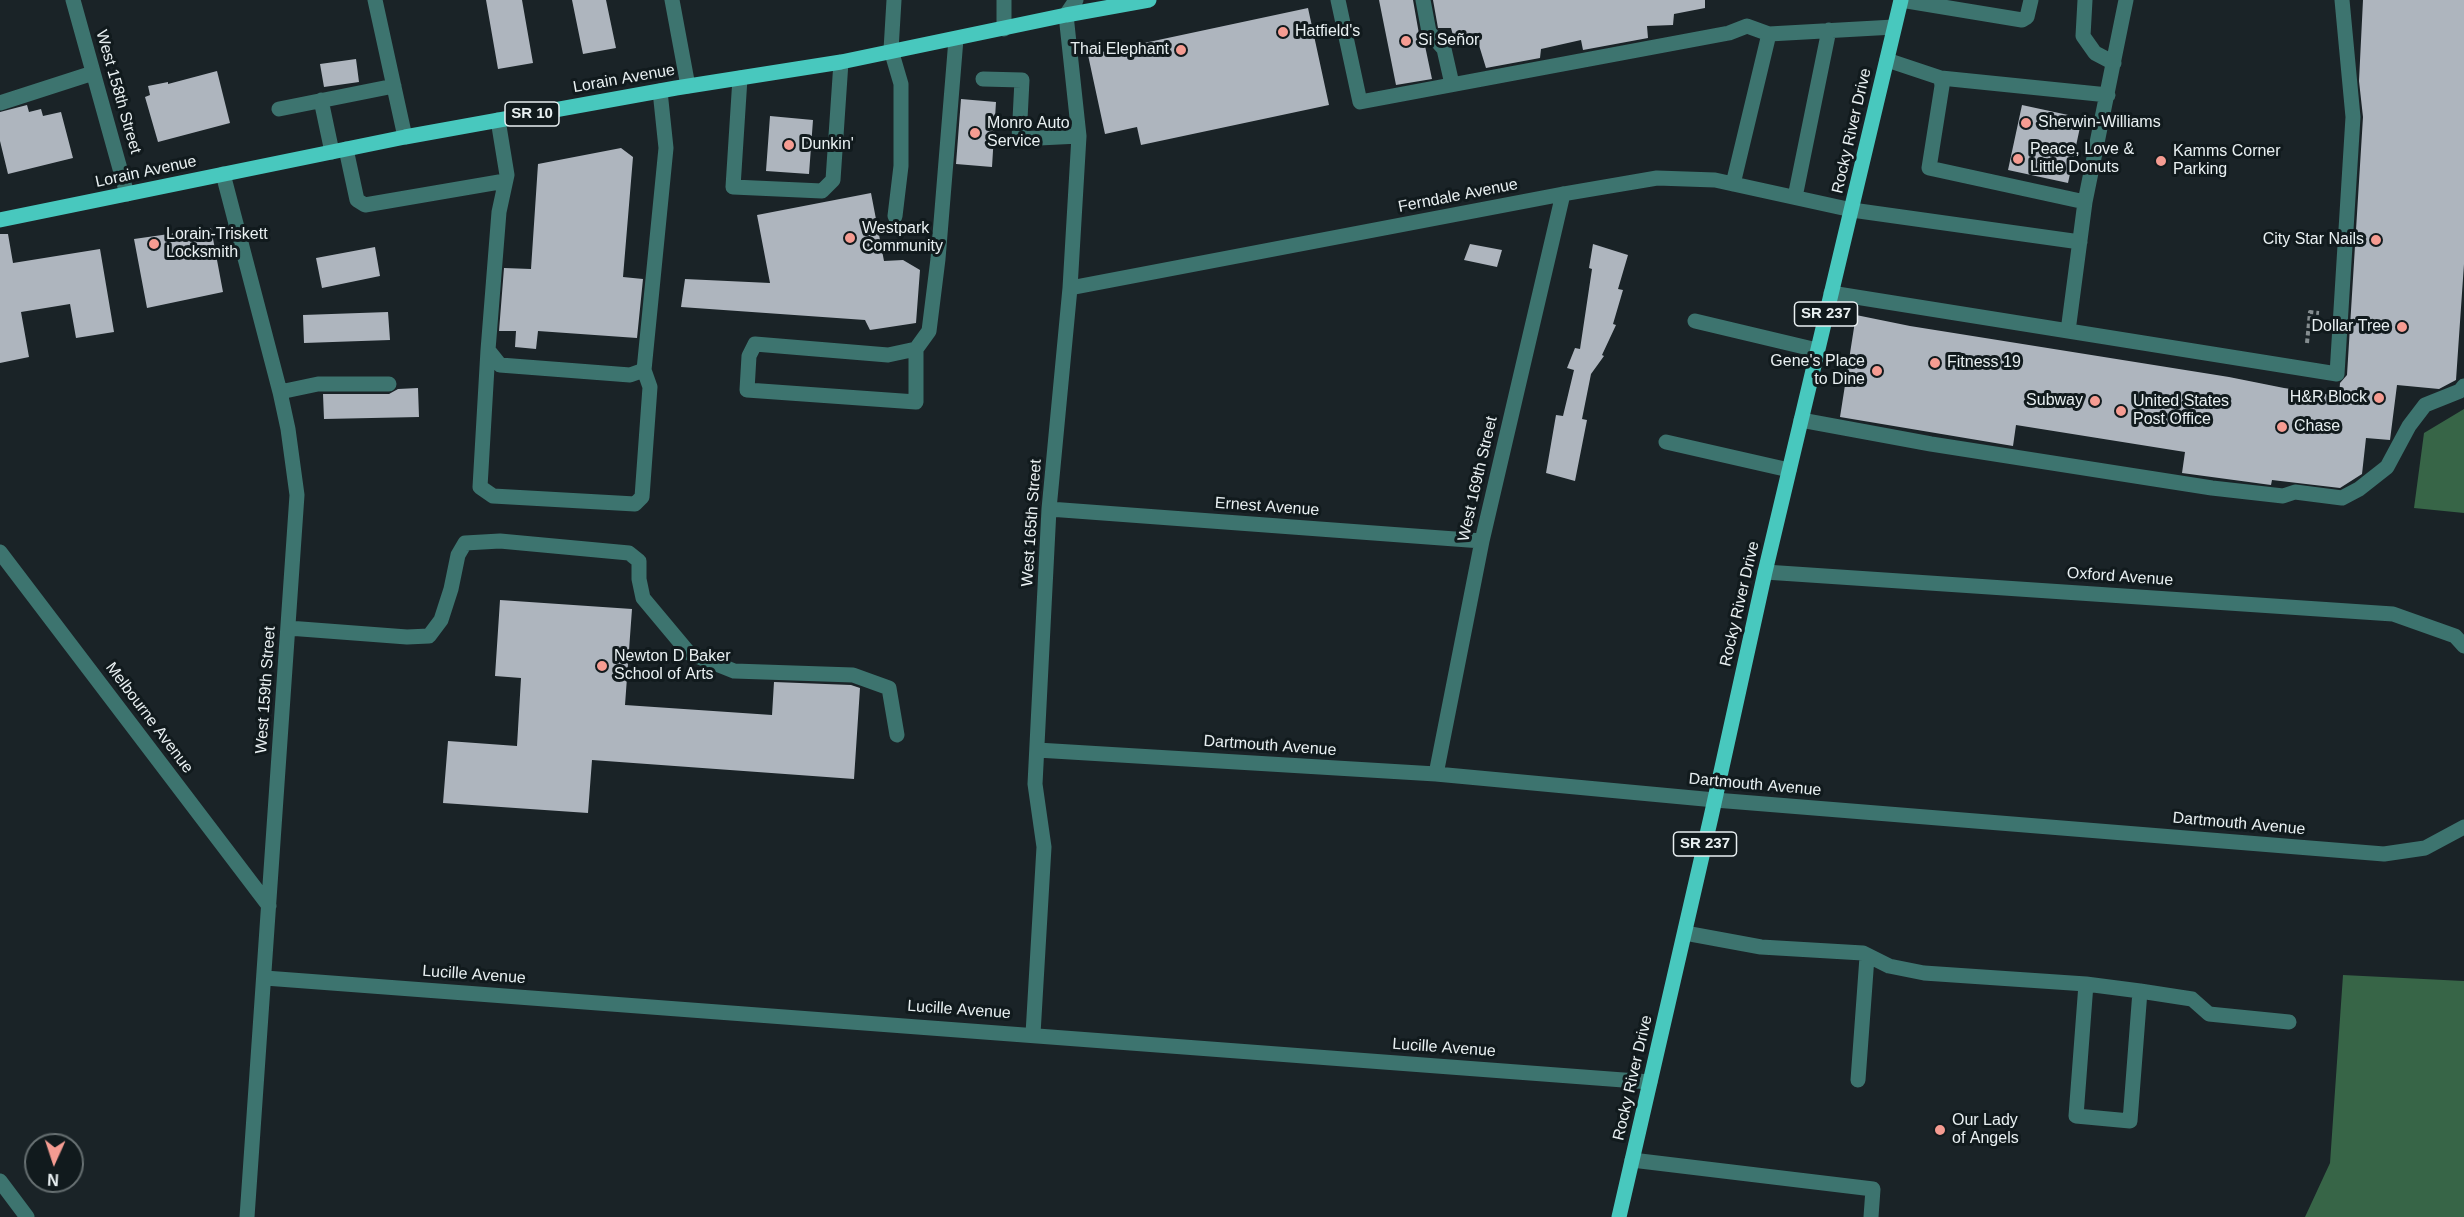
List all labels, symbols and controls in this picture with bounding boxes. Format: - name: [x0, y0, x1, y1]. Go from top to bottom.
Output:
- place label: Hatfield's: [1295, 22, 1360, 42]
- marker: Hatfield's: [1276, 25, 1290, 39]
- street label: West 158th Street: [91, 28, 145, 156]
- place label: Si Señor: [1418, 31, 1479, 51]
- marker: Si Señor: [1399, 34, 1413, 48]
- place label: Thai Elephant: [1070, 40, 1169, 60]
- marker: Thai Elephant: [1174, 43, 1188, 57]
- street label: Lorain Avenue: [572, 61, 676, 97]
- street label: Rocky River Drive: [1828, 66, 1876, 196]
- road number: SR 10: [505, 102, 559, 126]
- place label: Sherwin-Williams: [2038, 113, 2161, 133]
- place label: Monro Auto Service: [987, 114, 1070, 152]
- marker: Sherwin-Williams: [2019, 116, 2033, 130]
- marker: Monro Auto Service: [968, 126, 982, 140]
- place label: Dunkin': [801, 135, 854, 155]
- marker: Dunkin': [782, 138, 796, 152]
- place label: Peace, Love & Little Donuts: [2030, 140, 2134, 178]
- place label: Kamms Corner Parking: [2173, 142, 2281, 180]
- street label: Lorain Avenue: [94, 152, 198, 192]
- marker: Peace, Love & Little Donuts: [2011, 152, 2025, 166]
- marker: Kamms Corner Parking: [2154, 154, 2168, 168]
- street label: Ferndale Avenue: [1396, 175, 1520, 217]
- place label: Westpark Community: [862, 219, 943, 257]
- place label: Lorain-Triskett Locksmith: [166, 225, 268, 263]
- place label: City Star Nails: [2263, 230, 2364, 250]
- marker: Westpark Community: [843, 231, 857, 245]
- marker: City Star Nails: [2369, 233, 2383, 247]
- marker: Lorain-Triskett Locksmith: [147, 237, 161, 251]
- road number: SR 237: [1794, 302, 1858, 326]
- place label: Dollar Tree: [2311, 317, 2390, 337]
- marker: Dollar Tree: [2395, 320, 2409, 334]
- place label: Gene's Place to Dine: [1770, 352, 1865, 390]
- place label: Fitness 19: [1947, 353, 2021, 373]
- marker: Fitness 19: [1928, 356, 1942, 370]
- marker: Gene's Place to Dine: [1870, 364, 1884, 378]
- place label: H&R Block: [2290, 388, 2367, 408]
- place label: Subway: [2026, 391, 2083, 411]
- marker: H&R Block: [2372, 391, 2386, 405]
- place label: United States Post Office: [2133, 392, 2229, 430]
- marker: Subway: [2088, 394, 2102, 408]
- marker: United States Post Office: [2114, 404, 2128, 418]
- street label: West 169th Street: [1454, 415, 1502, 543]
- place label: Chase: [2294, 417, 2340, 437]
- marker: Chase: [2275, 420, 2289, 434]
- street label: West 165th Street: [1018, 459, 1046, 587]
- street label: Ernest Avenue: [1214, 494, 1320, 520]
- street label: Rocky River Drive: [1716, 539, 1764, 669]
- street label: Oxford Avenue: [2066, 564, 2174, 590]
- street label: West 159th Street: [252, 626, 280, 754]
- place label: Newton D Baker School of Arts: [614, 647, 730, 685]
- street label: Melbourne Avenue: [101, 659, 197, 777]
- marker: Newton D Baker School of Arts: [595, 659, 609, 673]
- street label: Dartmouth Avenue: [1203, 732, 1337, 760]
- street label: Dartmouth Avenue: [1688, 770, 1822, 800]
- street label: Dartmouth Avenue: [2172, 809, 2306, 839]
- road number: SR 237: [1674, 832, 1736, 856]
- street label: Lucille Avenue: [422, 962, 526, 988]
- street label: Lucille Avenue: [907, 997, 1011, 1023]
- street label: Rocky River Drive: [1609, 1013, 1657, 1143]
- street label: Lucille Avenue: [1392, 1035, 1496, 1061]
- place label: Our Lady of Angels: [1952, 1111, 2019, 1149]
- marker: Our Lady of Angels: [1933, 1123, 1947, 1137]
- north arrow: [24, 1133, 84, 1193]
- text: N: [47, 1171, 59, 1188]

